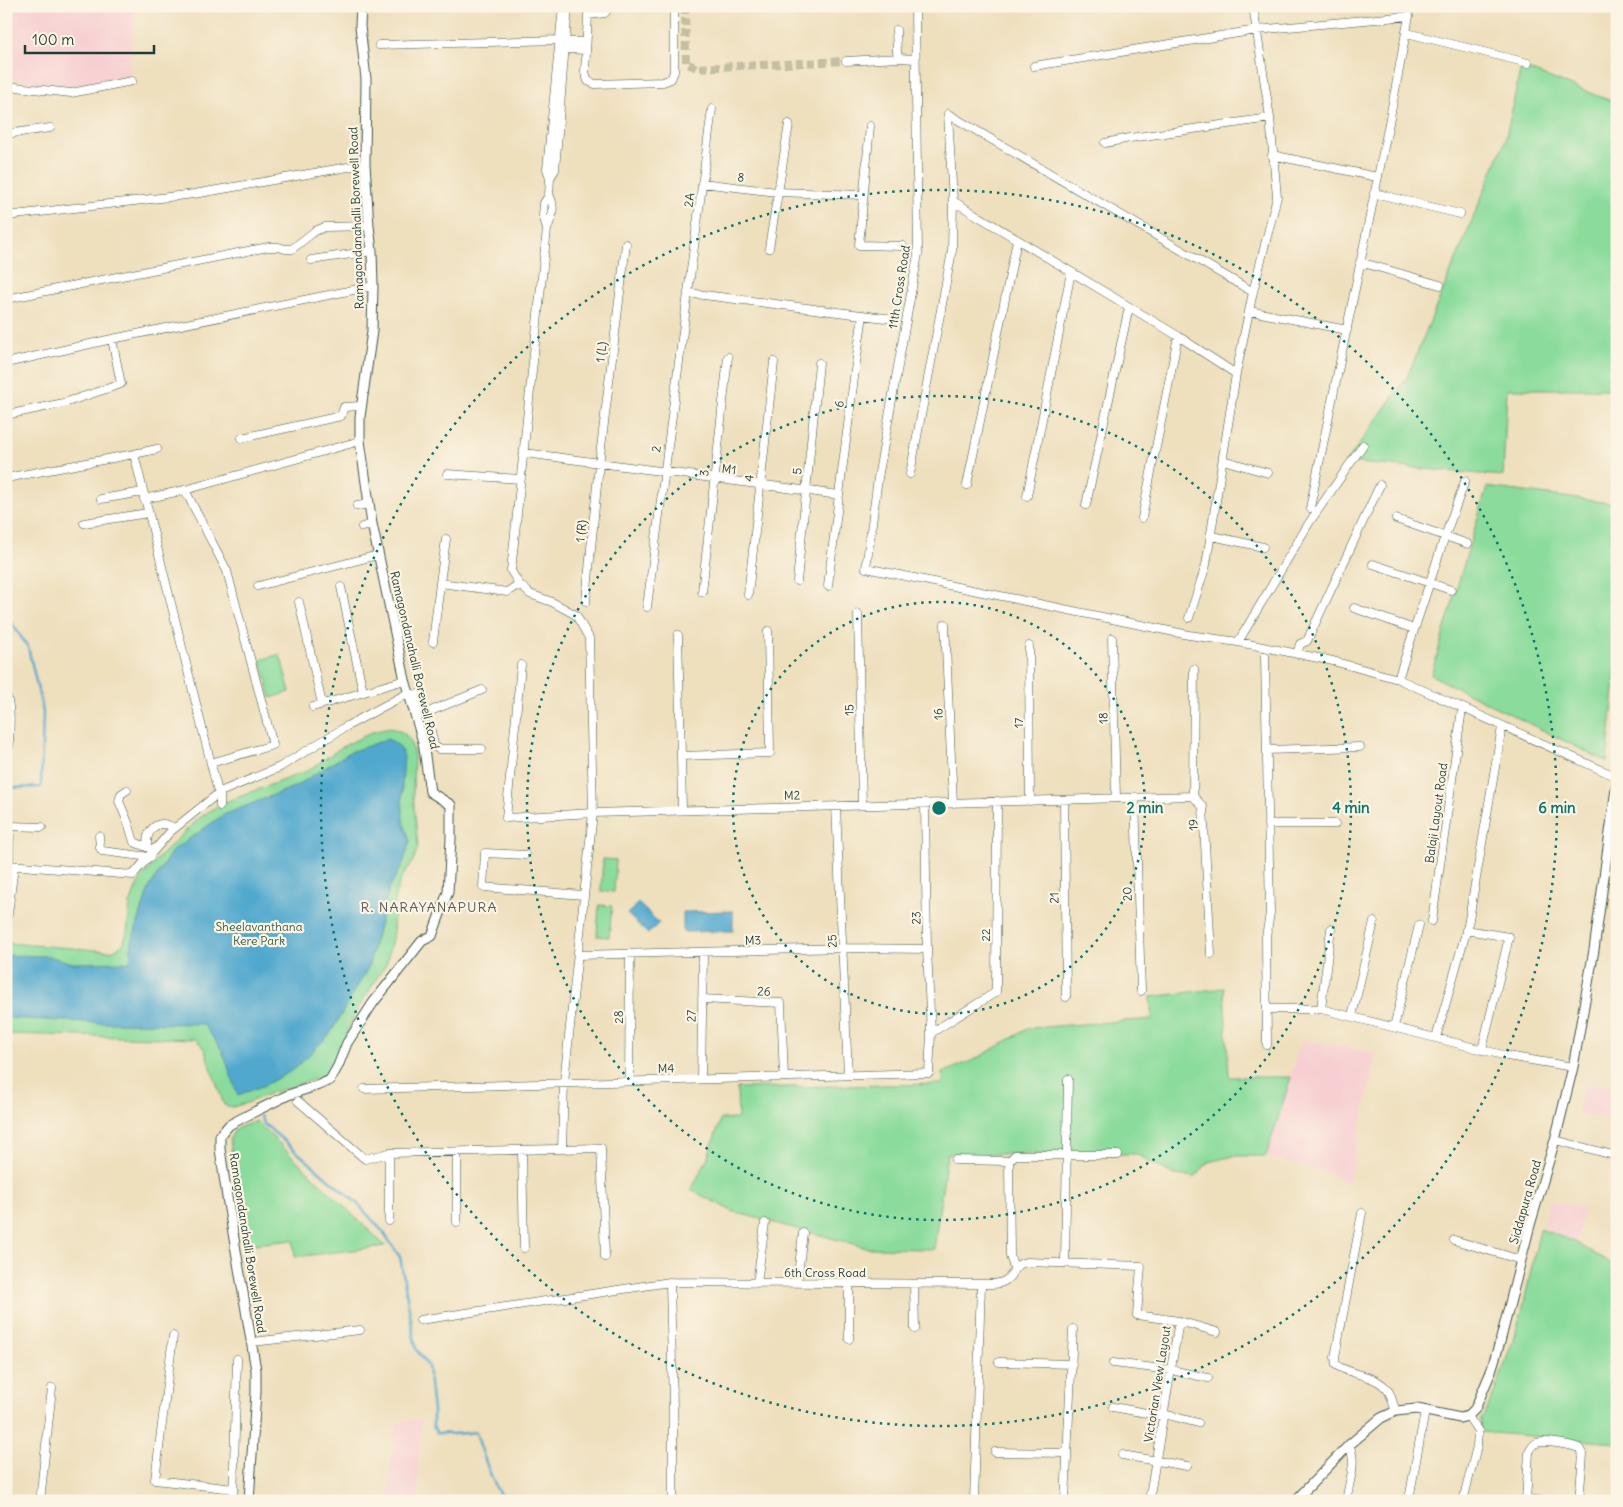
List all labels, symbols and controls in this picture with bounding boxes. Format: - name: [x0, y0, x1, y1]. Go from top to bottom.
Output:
- scale bar: [25, 22, 154, 54]
- text: 100 m: [32, 30, 74, 49]
- street label: Ramagondanahalli Borewell Road: [345, 127, 367, 309]
- street label: 8: [737, 169, 745, 185]
- street label: 2A: [681, 192, 697, 208]
- street label: 11th Cross Road: [885, 244, 913, 330]
- street label: 1 (L): [592, 340, 610, 363]
- street label: 6: [831, 400, 847, 408]
- street label: 2: [648, 444, 664, 453]
- street label: M1: [721, 461, 737, 477]
- street label: 5: [789, 467, 805, 475]
- street label: 3: [696, 469, 712, 477]
- street label: 4: [741, 474, 757, 482]
- street label: 1 (R): [572, 519, 590, 543]
- street label: Ramagondanahalli Borewell Road: [387, 569, 443, 751]
- street label: 15: [841, 704, 857, 716]
- street label: 16: [930, 708, 946, 720]
- street label: 18: [1095, 712, 1111, 724]
- street label: 17: [1011, 718, 1026, 728]
- street label: Balaji Layout Road: [1422, 762, 1450, 864]
- street label: M2: [784, 787, 801, 803]
- text: 2 min: [1127, 798, 1164, 817]
- text: 4 min: [1332, 798, 1370, 817]
- text: 6 min: [1538, 798, 1576, 817]
- centre of rings: [930, 799, 948, 817]
- street label: 19: [1185, 819, 1201, 831]
- street label: 20: [1119, 886, 1135, 901]
- street label: 21: [1046, 892, 1062, 904]
- district label: R. NARAYANAPURA: [361, 898, 497, 916]
- street label: 23: [908, 911, 924, 925]
- park label: Sheelavanthana Kere Park: [215, 919, 303, 948]
- street label: 22: [978, 928, 993, 942]
- street label: M3: [744, 932, 762, 948]
- street label: 25: [824, 934, 840, 948]
- street label: 26: [757, 983, 771, 999]
- street label: 28: [611, 1010, 626, 1024]
- street label: 27: [683, 1010, 699, 1022]
- street label: M4: [658, 1060, 675, 1076]
- street label: Ramagondanahalli Borewell Road: [226, 1152, 270, 1334]
- street label: Siddapura Road: [1506, 1158, 1544, 1246]
- street label: 6th Cross Road: [784, 1265, 866, 1280]
- street label: Victorian View Layout: [1140, 1324, 1174, 1444]

